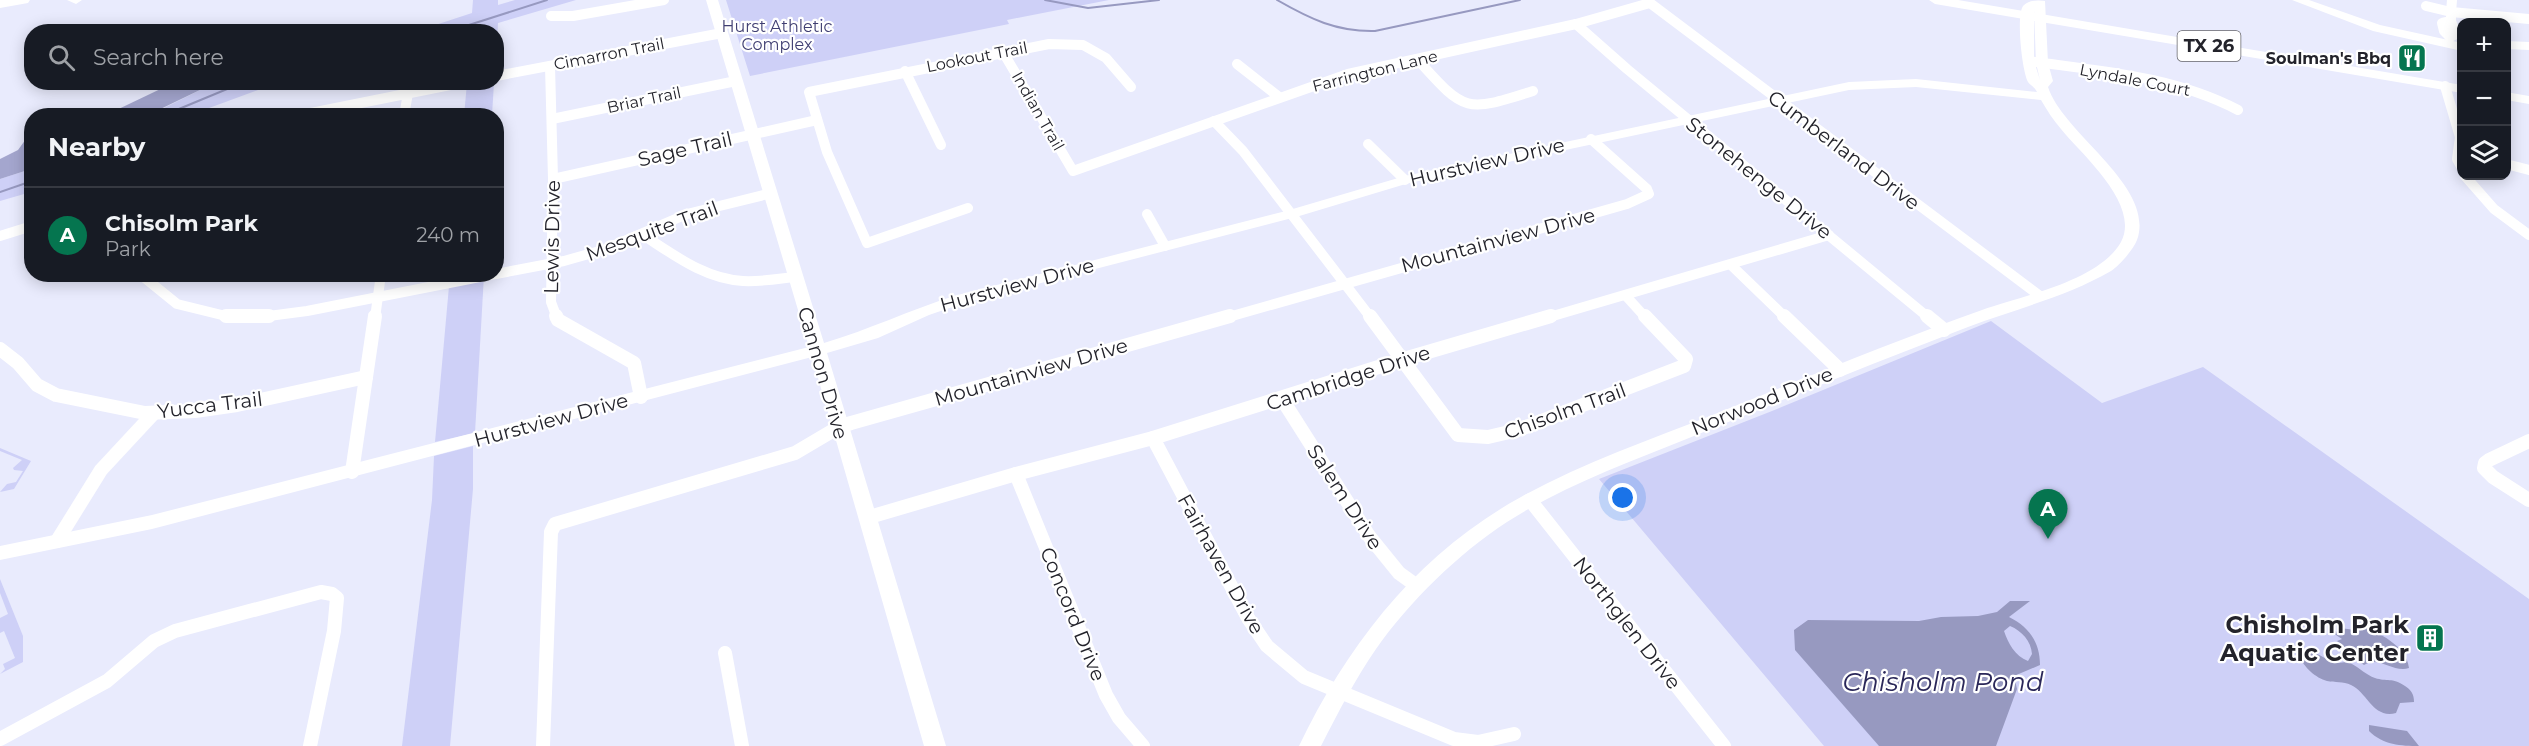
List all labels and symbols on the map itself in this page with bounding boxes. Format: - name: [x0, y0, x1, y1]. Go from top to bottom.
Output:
- park label: Hurst Athletic Complex: [721, 17, 833, 54]
- road number: TX 26: [2178, 31, 2240, 61]
- street label: Cimarron Trail: [552, 34, 666, 74]
- street label: Lookout Trail: [925, 38, 1029, 76]
- restaurant icon: Soulman's Bbq: [2396, 42, 2428, 74]
- street label: Farrington Lane: [1310, 46, 1440, 96]
- place label: Soulman's Bbq: [2266, 49, 2391, 68]
- street label: Lyndale Court: [2078, 60, 2192, 100]
- street label: Indian Trail: [1008, 68, 1068, 154]
- street label: Briar Trail: [605, 83, 683, 117]
- street label: Cumberland Drive: [1763, 85, 1925, 215]
- street label: Stonehenge Drive: [1681, 112, 1837, 244]
- street label: Sage Trail: [635, 126, 735, 172]
- street label: Hurstview Drive: [1407, 132, 1567, 192]
- street label: Lewis Drive: [539, 180, 565, 294]
- street label: Mesquite Trail: [582, 196, 722, 266]
- street label: Mountainview Drive: [1398, 203, 1598, 277]
- street label: Hurstview Drive: [937, 253, 1097, 317]
- street label: Cannon Drive: [793, 304, 853, 442]
- street label: Mountainview Drive: [931, 333, 1131, 411]
- street label: Cambridge Drive: [1263, 340, 1433, 416]
- street label: Norwood Drive: [1688, 362, 1836, 440]
- street label: Chisolm Trail: [1501, 378, 1629, 444]
- street label: Yucca Trail: [156, 387, 264, 423]
- street label: Hurstview Drive: [471, 388, 631, 452]
- street label: Salem Drive: [1302, 440, 1388, 554]
- your location: [1608, 483, 1637, 512]
- street label: Fairhaven Drive: [1173, 490, 1269, 638]
- pin: A: [2028, 490, 2068, 539]
- street label: Concord Drive: [1035, 544, 1111, 684]
- street label: Northglen Drive: [1568, 552, 1686, 694]
- place label: Chisholm Park Aquatic Center: [2219, 610, 2409, 667]
- building icon: Chisholm Park Aquatic Center: [2414, 622, 2446, 654]
- water label: Chisholm Pond: [1842, 666, 2044, 698]

